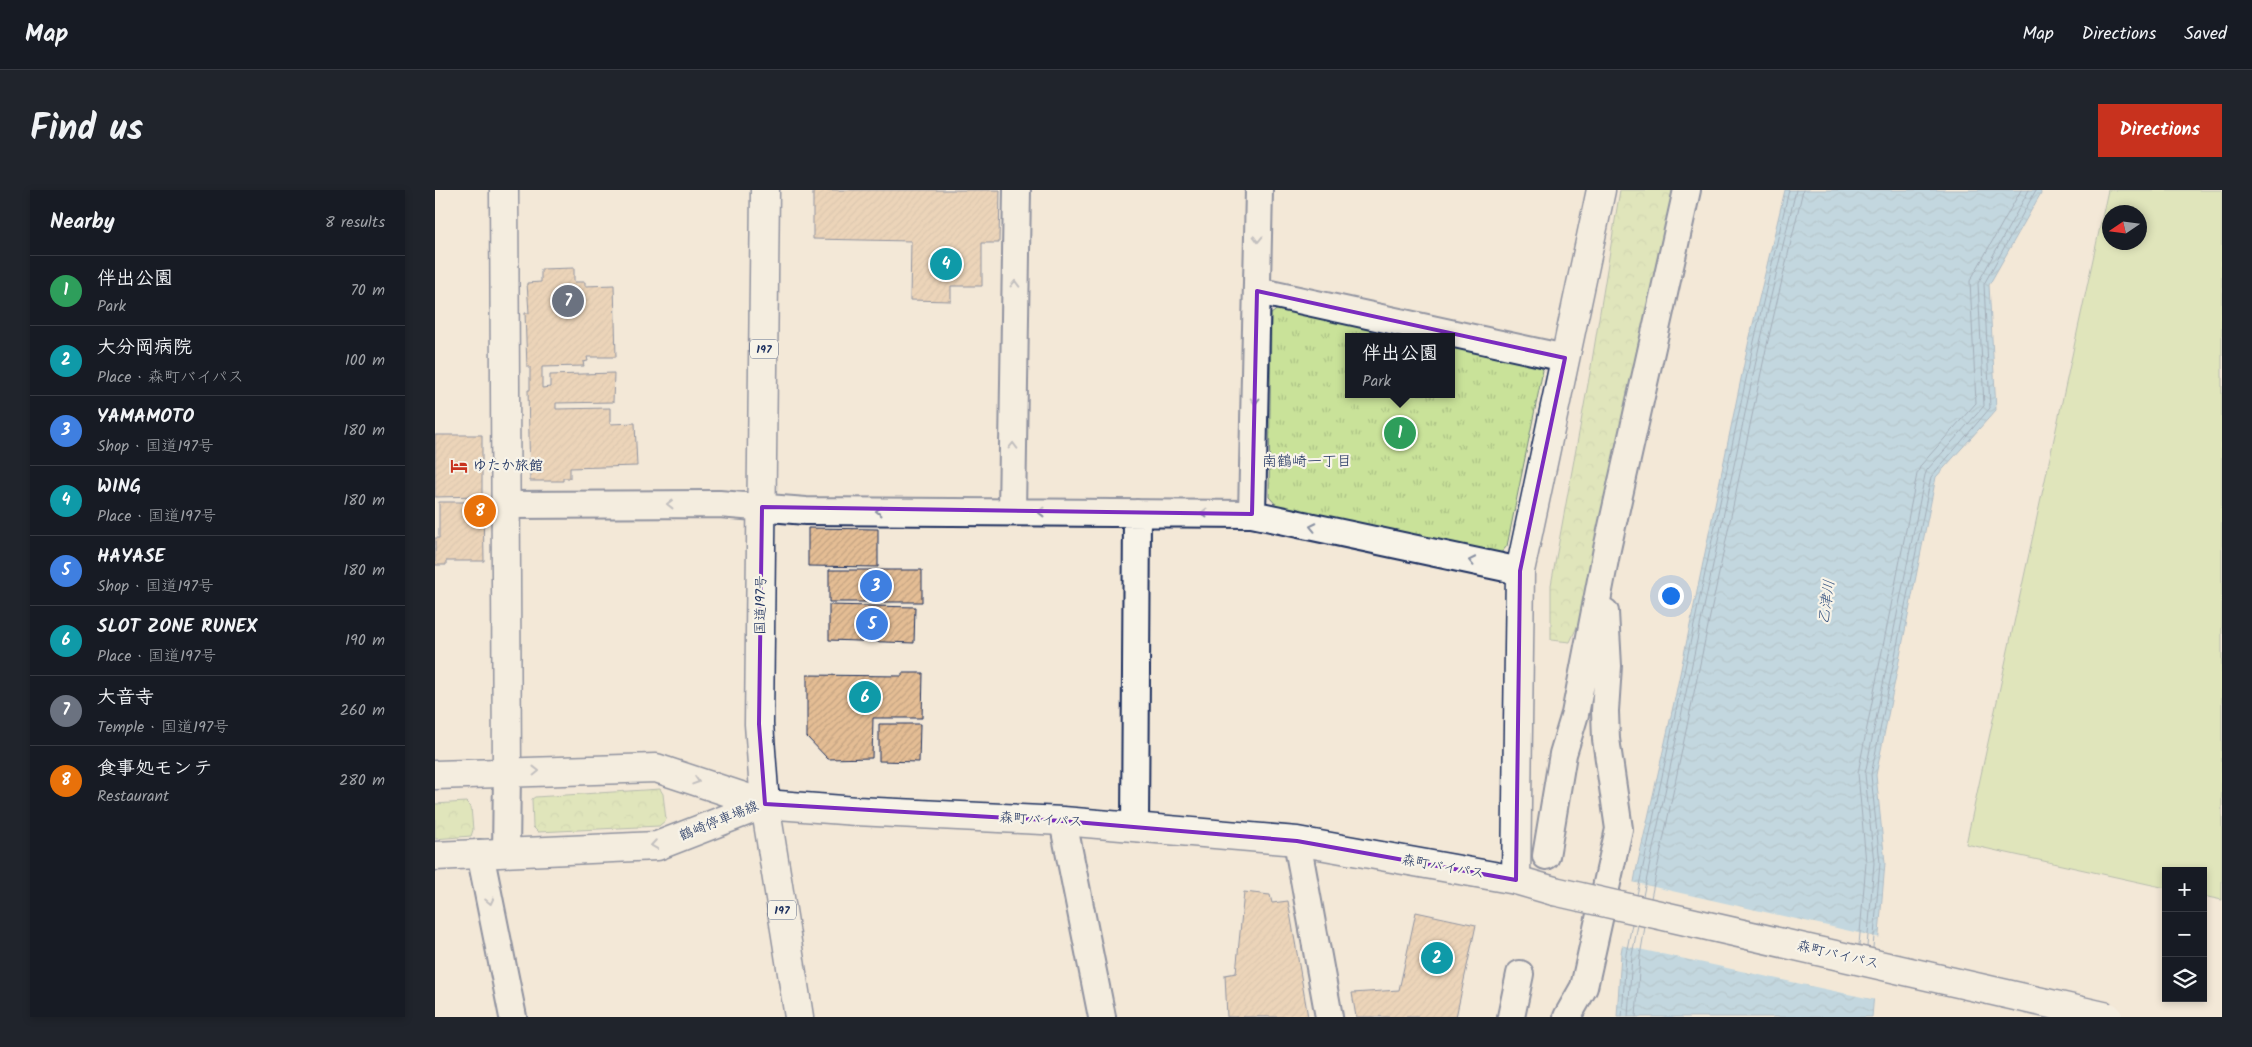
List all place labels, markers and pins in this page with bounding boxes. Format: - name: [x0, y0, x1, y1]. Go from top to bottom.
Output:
- pin: 4: [930, 245, 962, 283]
- pin: 7: [552, 282, 584, 320]
- pin: 1: [1384, 414, 1416, 452]
- place label: ゆたか旅館: [473, 455, 543, 477]
- hotel icon: ゆたか旅館: [449, 456, 469, 476]
- pin: 8: [464, 492, 496, 530]
- pin: 3: [860, 567, 892, 605]
- pin: 5: [856, 605, 888, 643]
- pin: 6: [849, 678, 881, 716]
- pin: 2: [1421, 939, 1453, 977]

